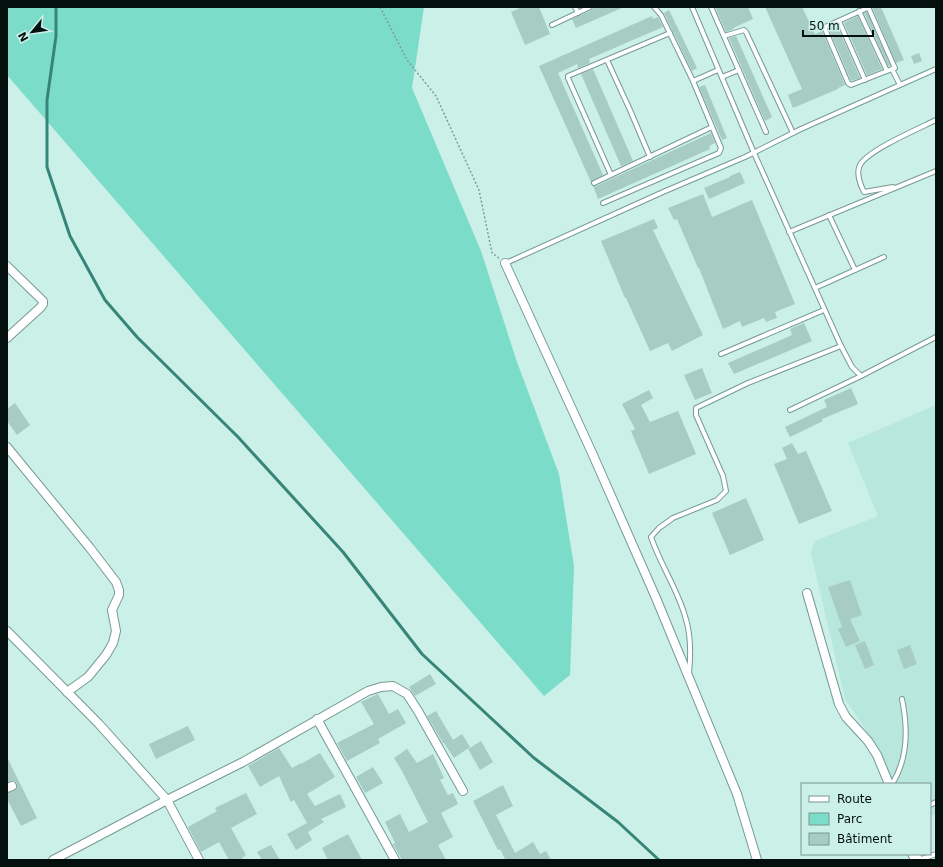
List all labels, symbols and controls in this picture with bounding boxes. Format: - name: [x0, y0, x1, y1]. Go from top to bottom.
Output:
- north arrow: [12, 12, 52, 52]
- scale bar: [803, 12, 873, 38]
- text: 50 m: [809, 19, 840, 33]
- text: N: [16, 29, 32, 44]
- legend: [801, 783, 931, 855]
- text: Route: [837, 792, 872, 806]
- text: Parc: [837, 812, 862, 826]
- text: Bâtiment: [837, 832, 892, 846]

